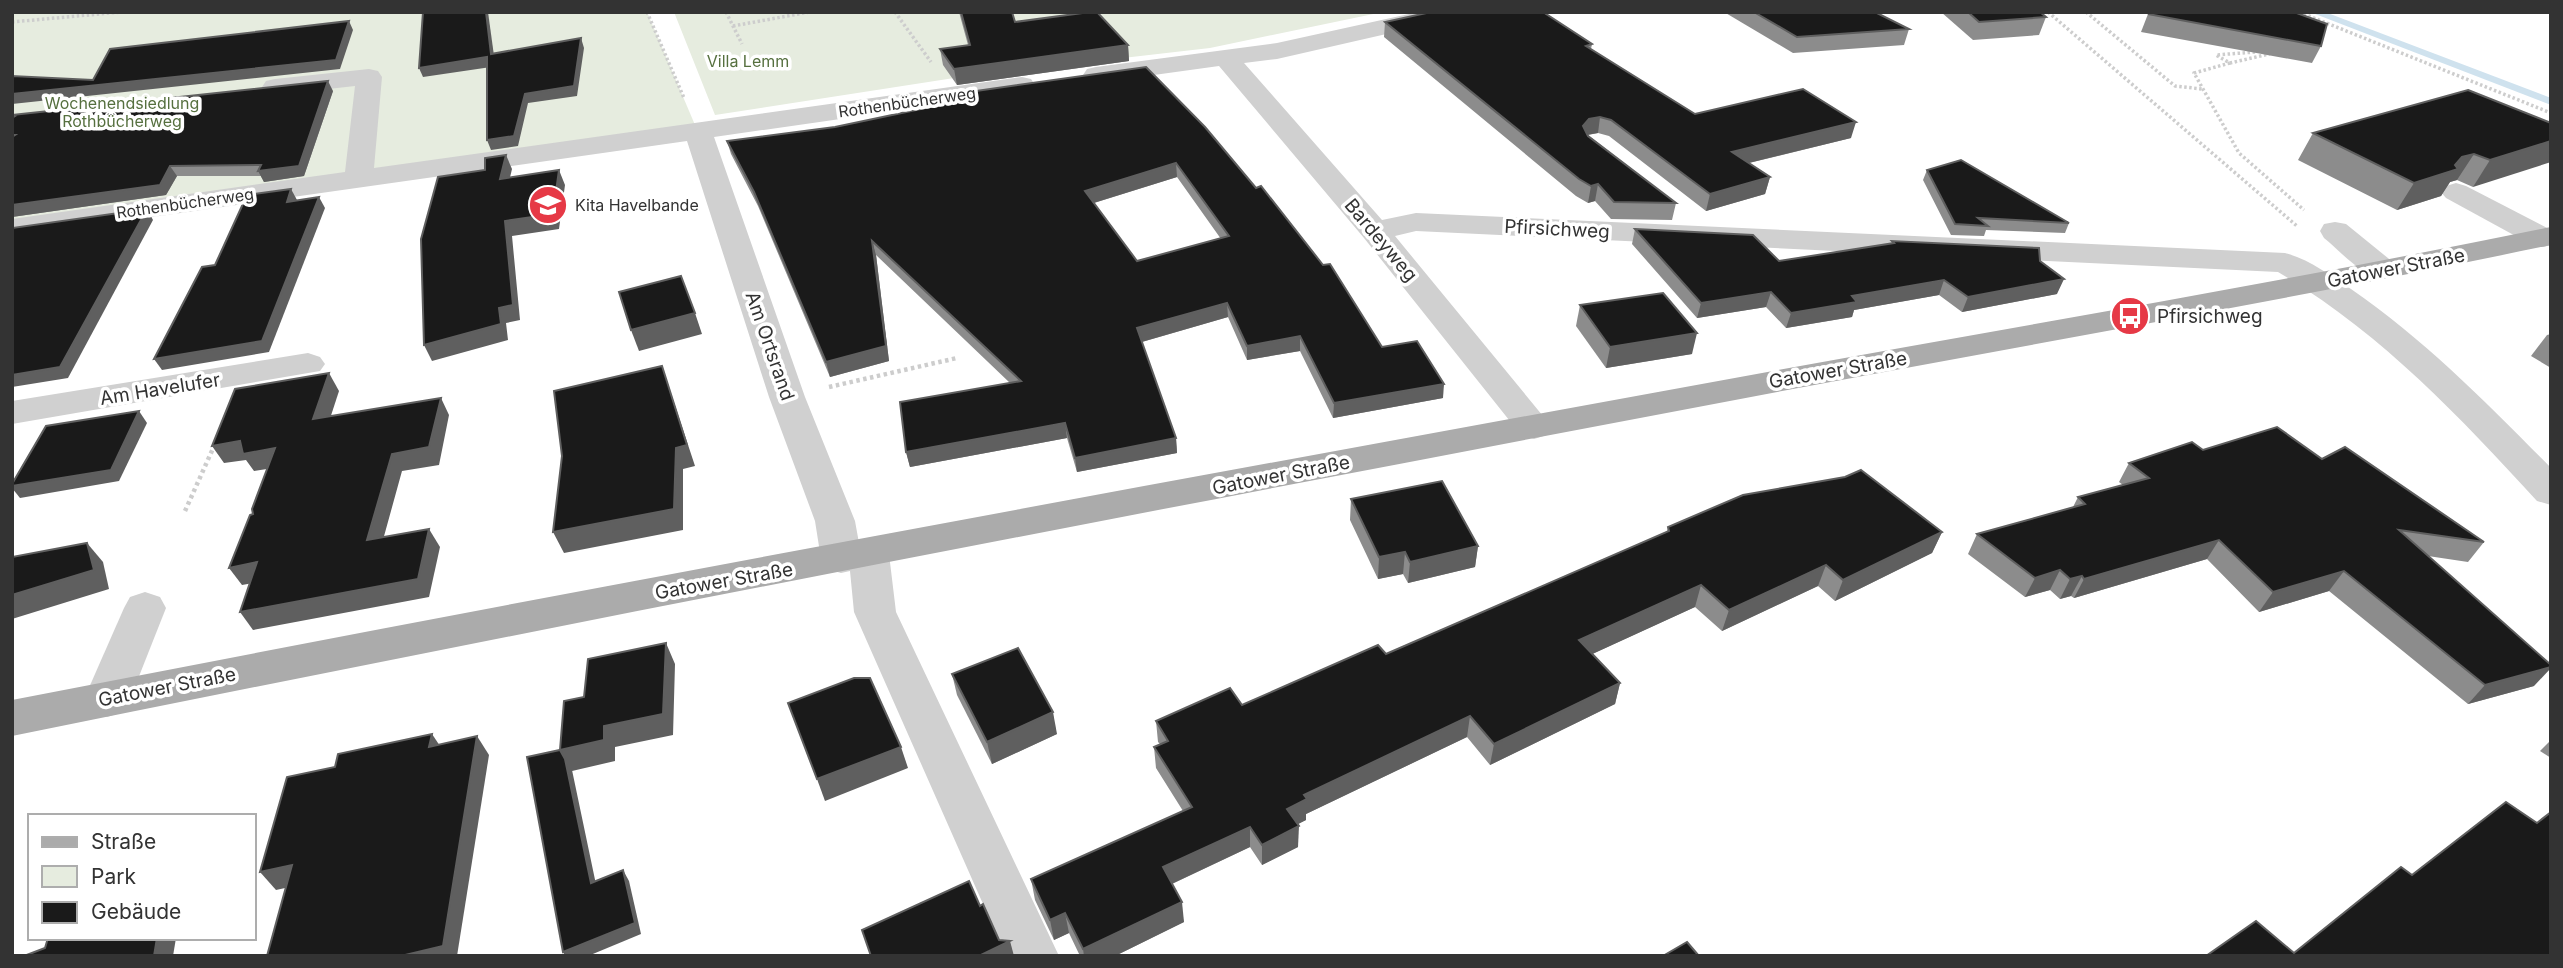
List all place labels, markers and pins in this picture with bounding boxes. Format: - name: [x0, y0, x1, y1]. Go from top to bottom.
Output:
- school or university icon: Kita Havelbande: [527, 184, 569, 226]
- place label: Kita Havelbande: [575, 195, 699, 215]
- bus stop icon: Pfirsichweg: [2109, 295, 2151, 337]
- place label: Pfirsichweg: [2157, 305, 2263, 328]

